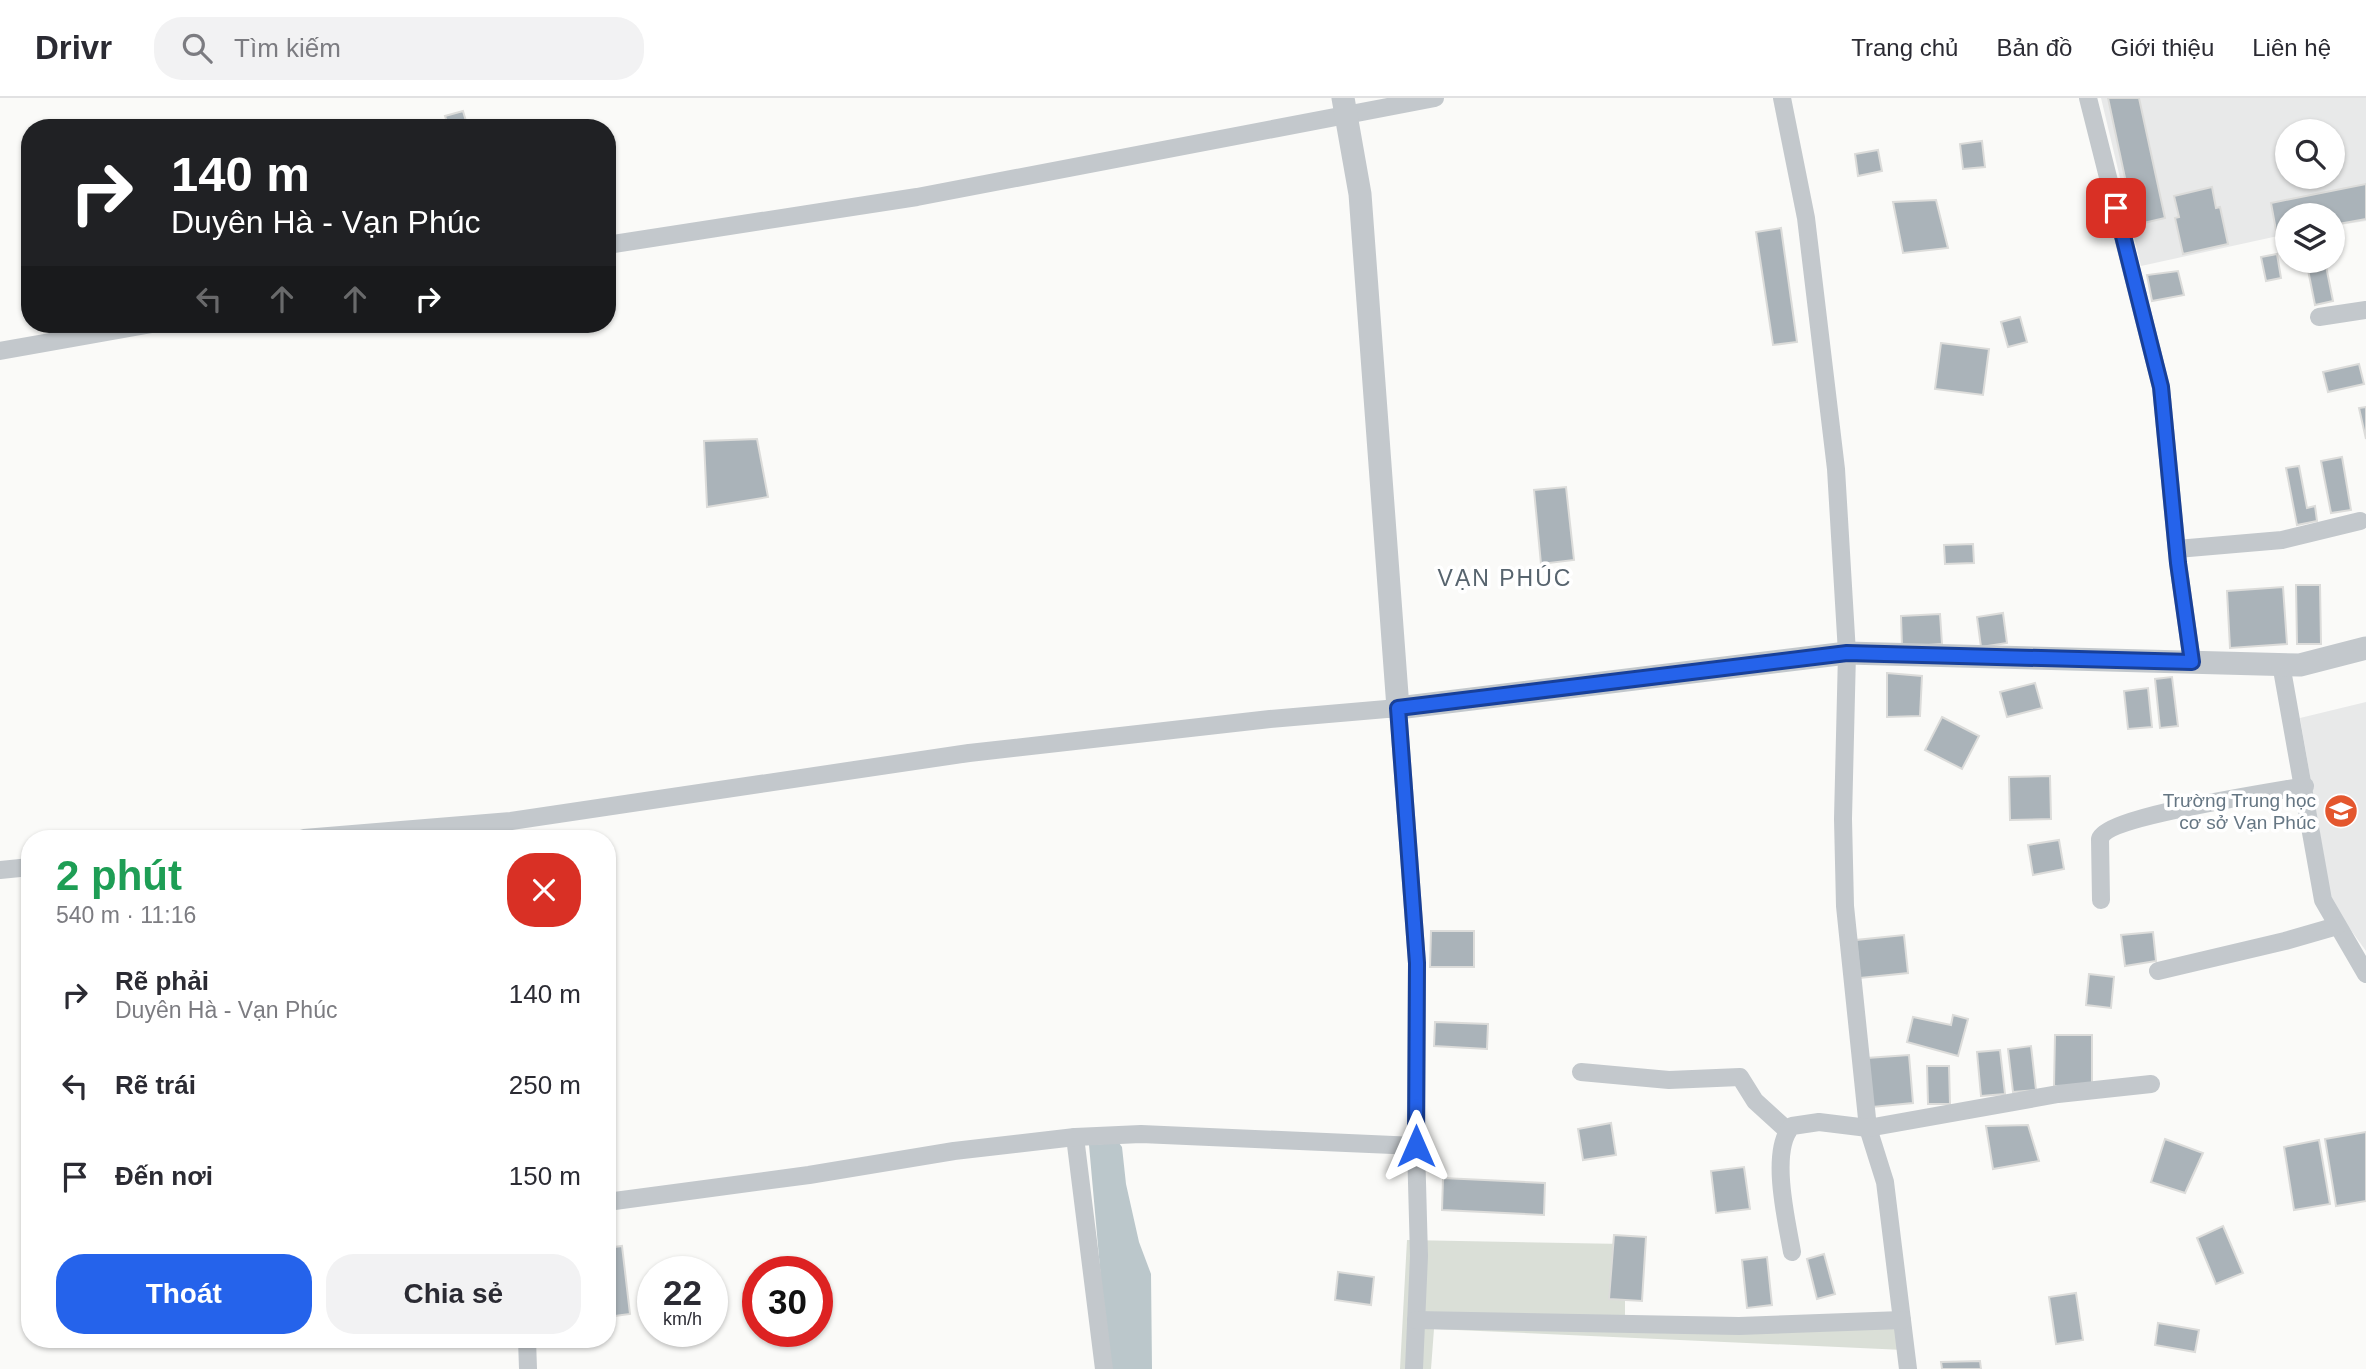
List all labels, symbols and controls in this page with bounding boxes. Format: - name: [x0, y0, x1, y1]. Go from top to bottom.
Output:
- search box: [154, 17, 644, 80]
- text: Drivr: [35, 29, 112, 66]
- icon: search: [178, 29, 216, 67]
- text: Tìm kiếm: [234, 33, 341, 63]
- text: Trang chủ: [1851, 34, 1958, 61]
- text: Bản đồ: [1996, 34, 2072, 61]
- text: Giới thiệu: [2110, 34, 2214, 61]
- text: Liên hệ: [2252, 34, 2331, 61]
- map controls: [2275, 119, 2345, 273]
- button: search: [2275, 119, 2345, 189]
- icon: right: [56, 147, 147, 238]
- text: 140 m: [171, 147, 310, 201]
- pin: [2086, 178, 2146, 238]
- icon: arrive: [2097, 189, 2135, 227]
- button: layers: [2275, 203, 2345, 273]
- text: Duyên Hà - Vạn Phúc: [171, 204, 481, 240]
- icon: left: [190, 280, 228, 318]
- icon: ahead: [263, 280, 301, 318]
- icon: ahead: [336, 280, 374, 318]
- icon: right: [409, 280, 447, 318]
- district label: VẠN PHÚC: [1438, 565, 1572, 591]
- place label: Trường Trung học cơ sở Vạn Phúc: [2163, 790, 2316, 833]
- school or university icon: Trường Trung học cơ sở Vạn Phúc: [2322, 792, 2360, 830]
- text: 2 phút: [56, 852, 182, 899]
- button: close: [507, 853, 581, 927]
- text: 540 m · 11:16: [56, 902, 196, 928]
- text: Rẽ phải: [115, 966, 209, 996]
- icon: right: [56, 976, 94, 1014]
- text: 140 m: [509, 979, 581, 1009]
- text: Duyên Hà - Vạn Phúc: [115, 997, 337, 1023]
- icon: left: [56, 1067, 94, 1105]
- text: Rẽ trái: [115, 1070, 196, 1100]
- text: 250 m: [509, 1070, 581, 1100]
- position arrow: [1379, 1109, 1453, 1183]
- icon: arrive: [56, 1158, 94, 1196]
- text: Đến nơi: [115, 1161, 213, 1191]
- text: 150 m: [509, 1161, 581, 1191]
- button: Thoát: [56, 1254, 312, 1334]
- button: Chia sẻ: [326, 1254, 581, 1334]
- speed limit sign: 30: [742, 1256, 833, 1347]
- text: 22: [663, 1273, 702, 1312]
- text: km/h: [663, 1309, 702, 1329]

